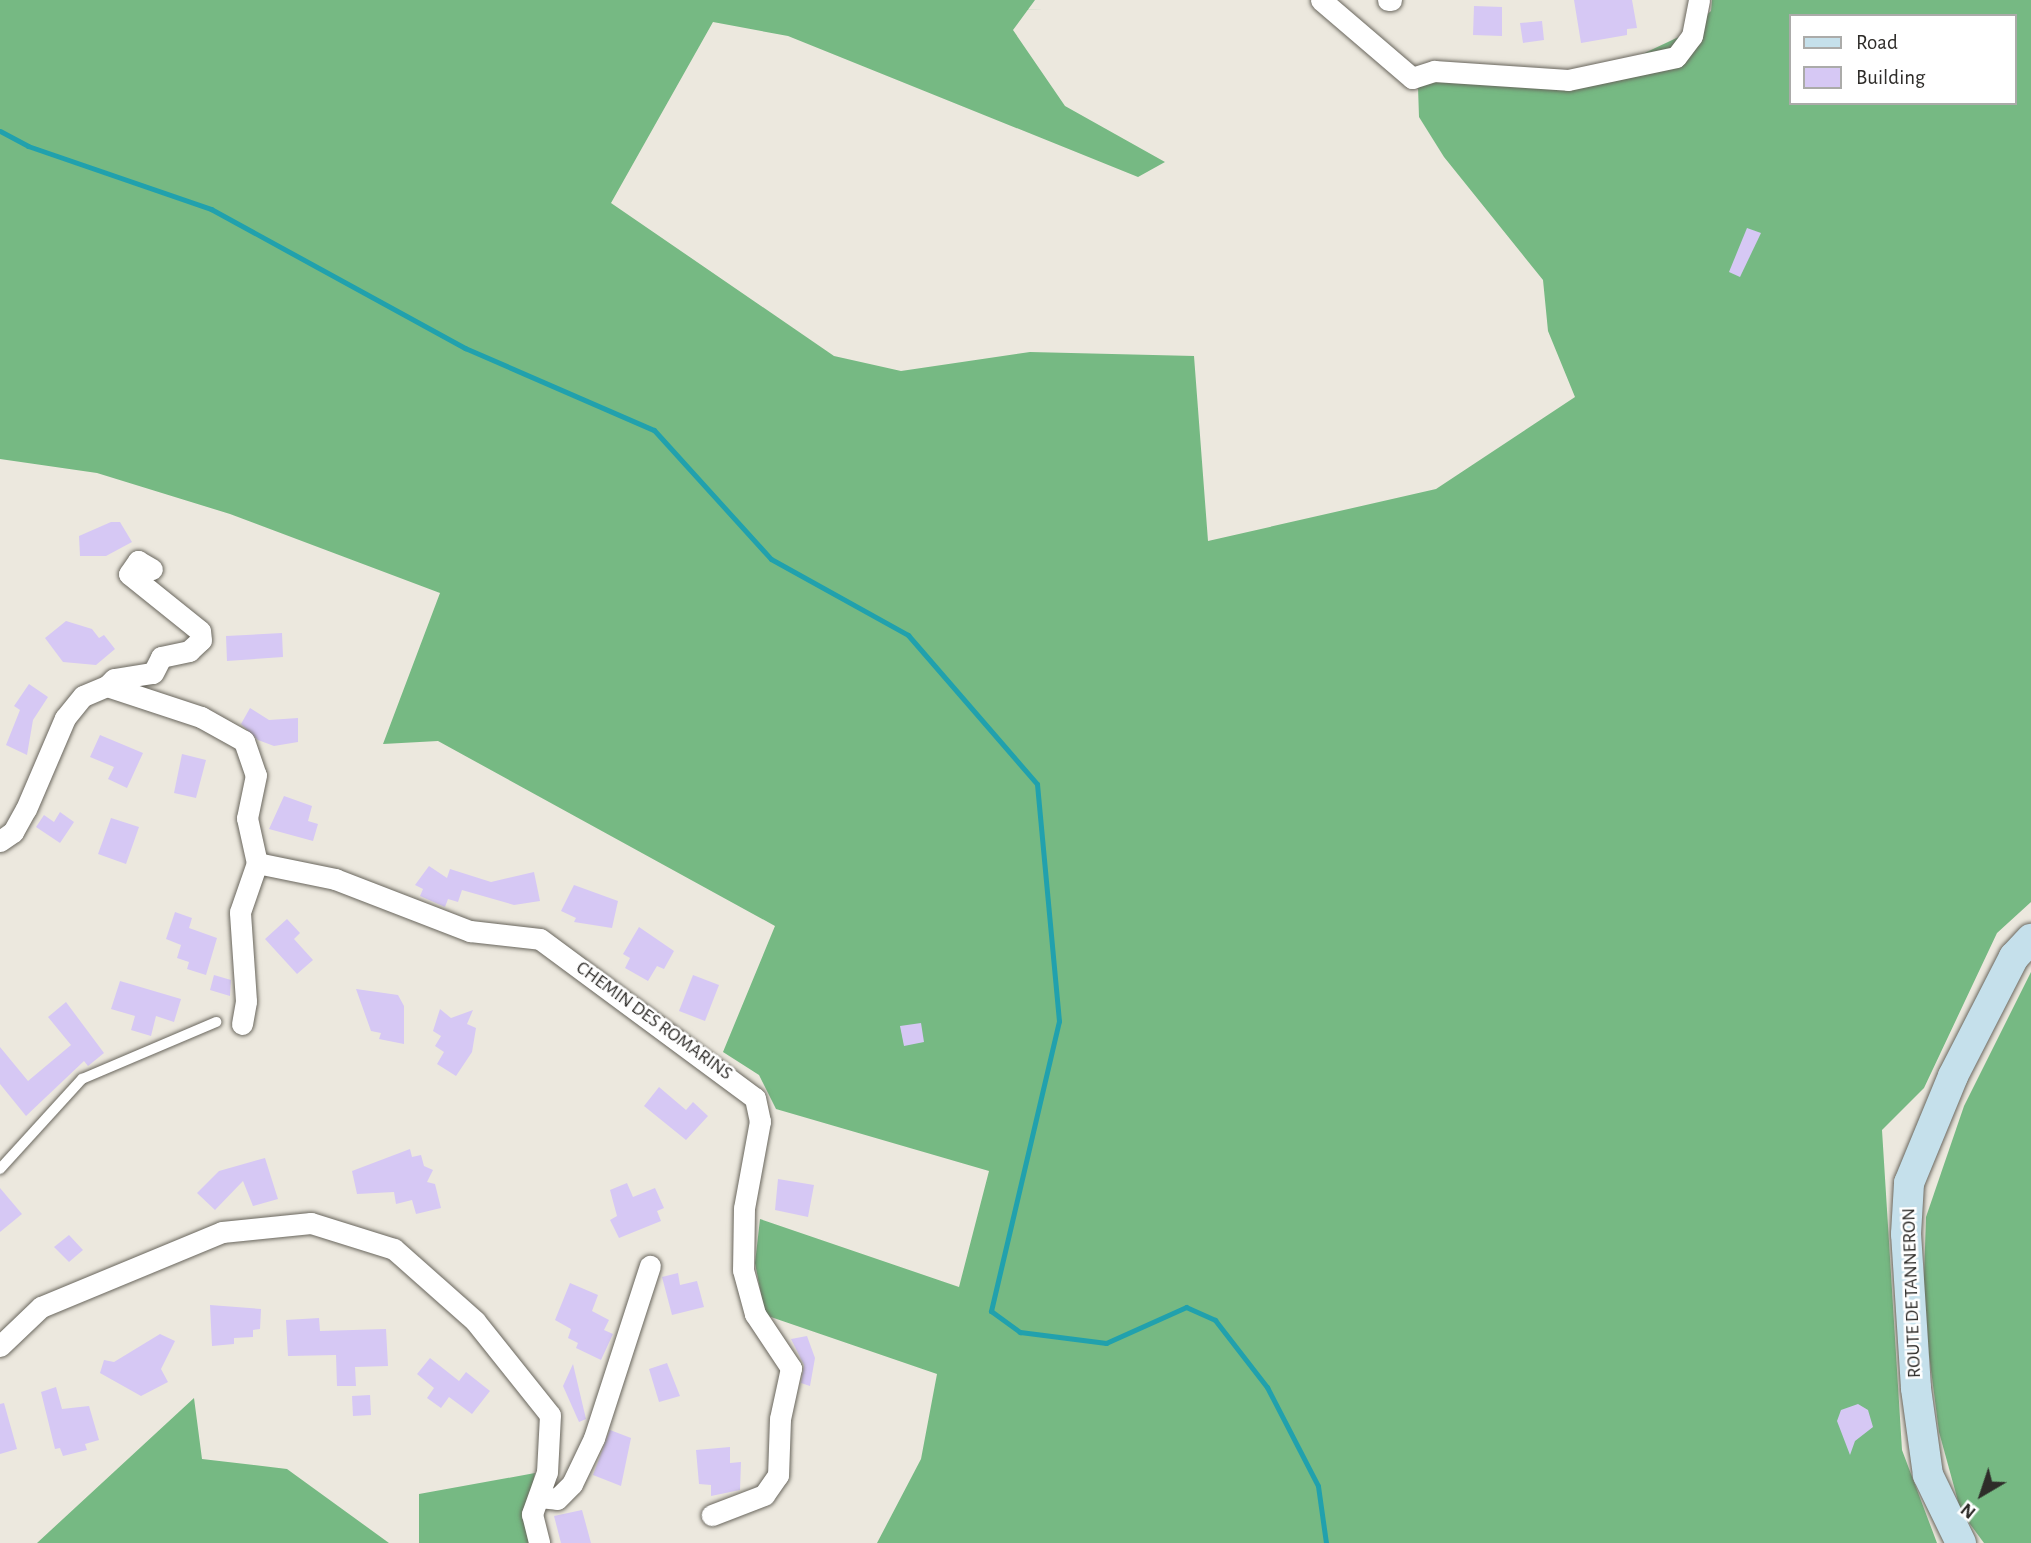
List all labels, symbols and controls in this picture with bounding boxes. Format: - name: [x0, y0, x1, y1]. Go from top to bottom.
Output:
- legend: [1790, 14, 2017, 105]
- text: Road: [1856, 32, 1898, 53]
- text: Building: [1856, 67, 1925, 88]
- street label: CHEMIN DES ROMARINS: [571, 957, 737, 1085]
- street label: ROUTE DE TANNERON: [1898, 1208, 1926, 1378]
- north arrow: [1947, 1459, 2017, 1529]
- text: N: [1957, 1499, 1980, 1522]

